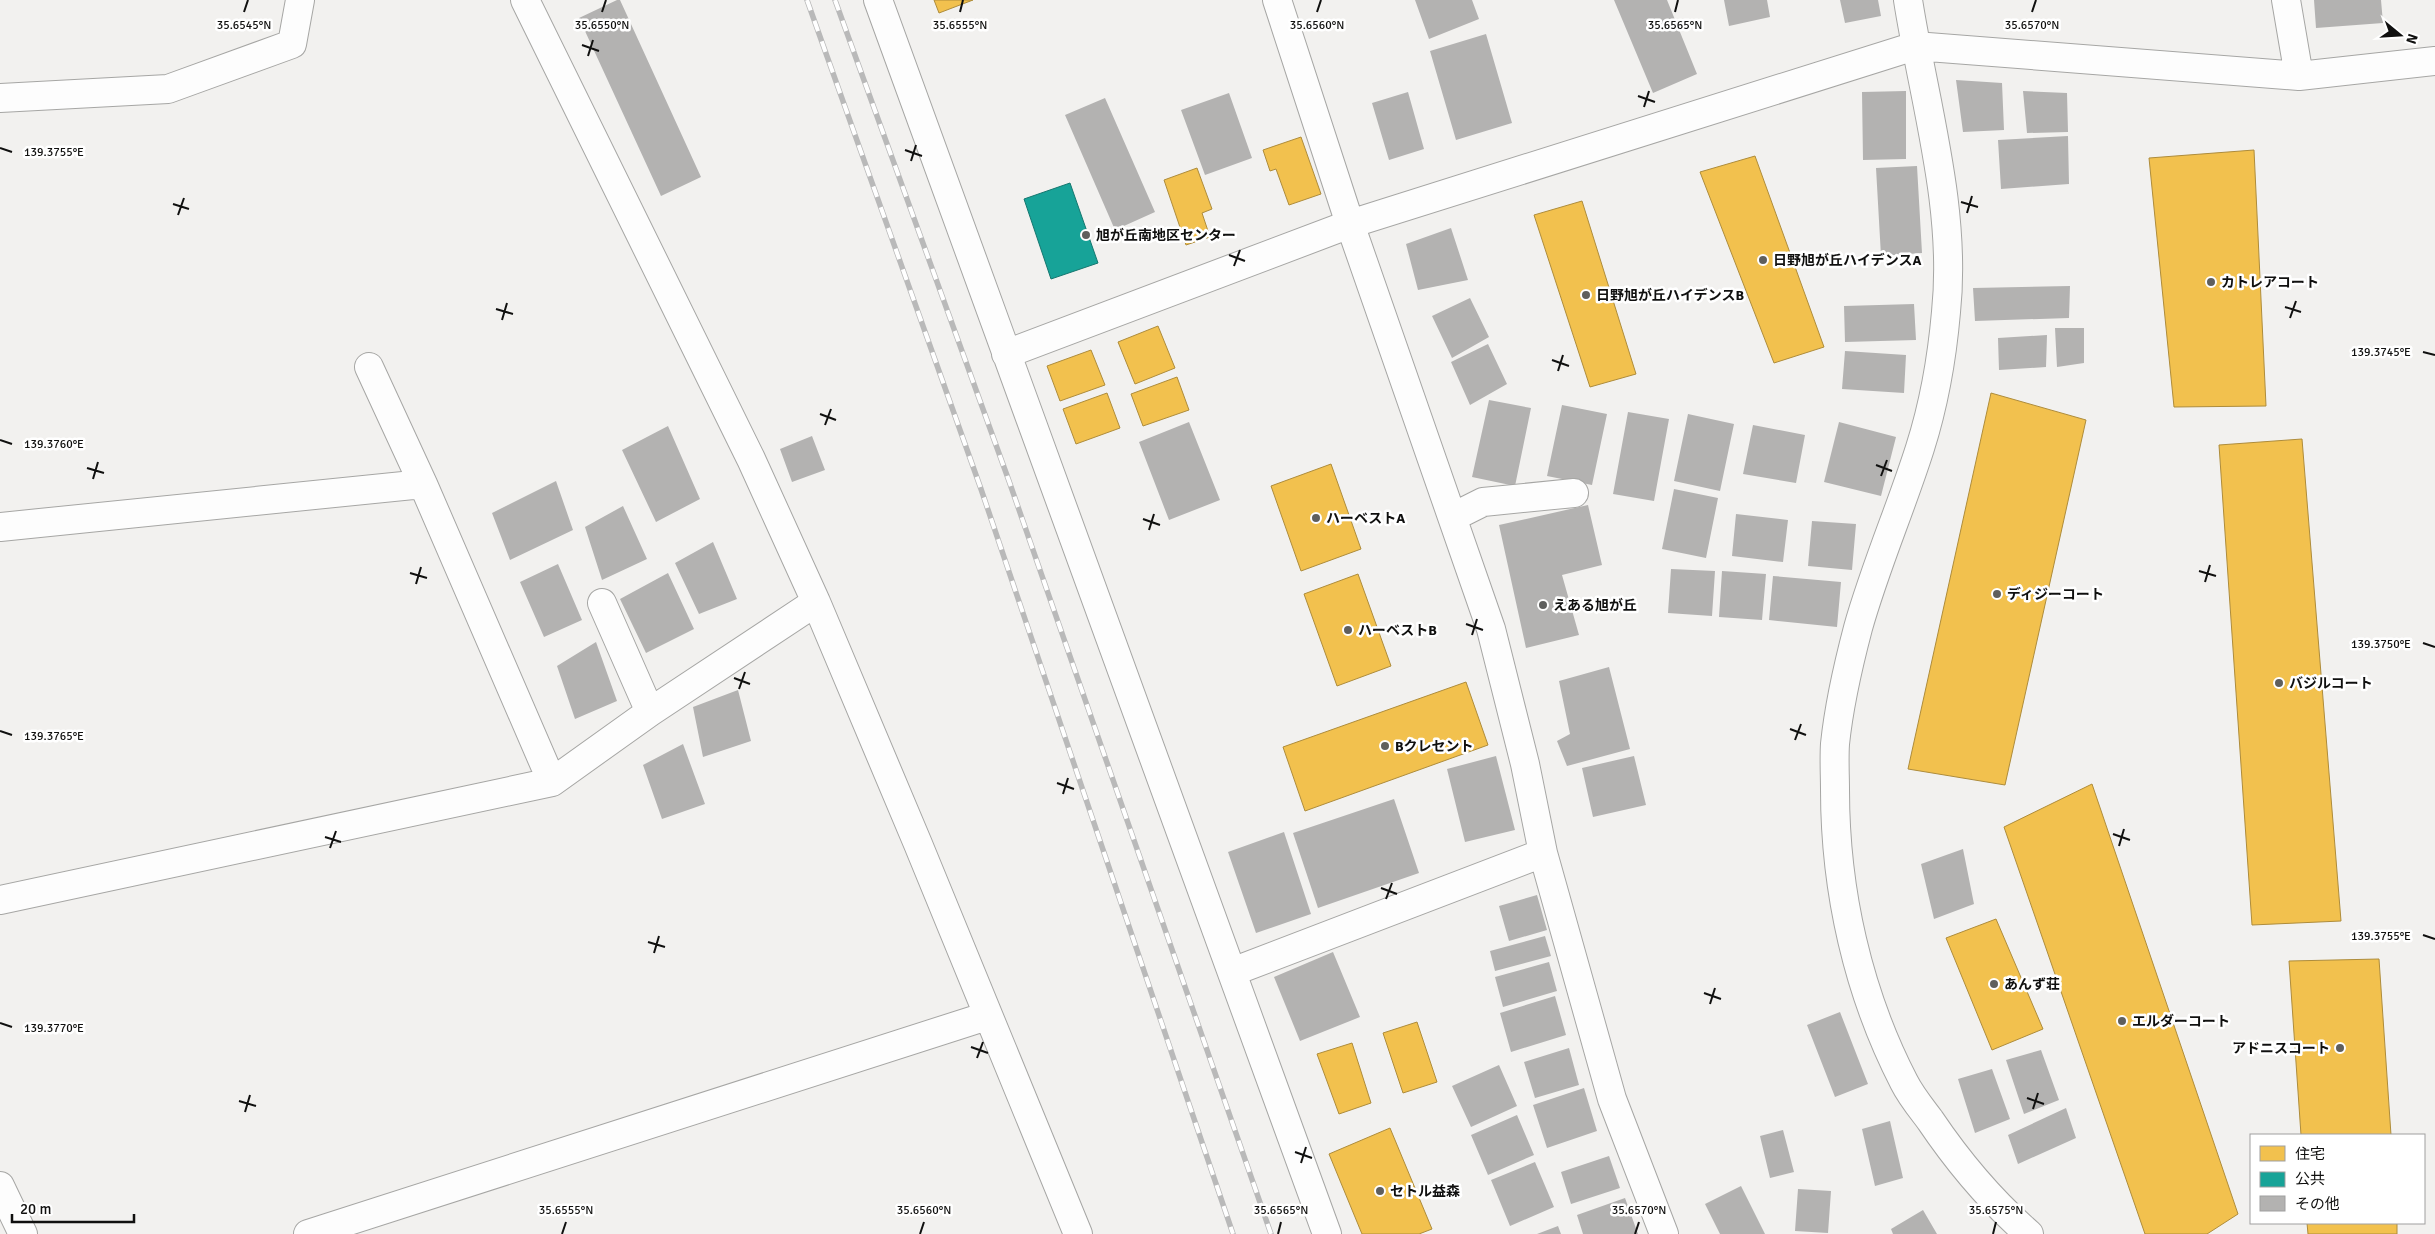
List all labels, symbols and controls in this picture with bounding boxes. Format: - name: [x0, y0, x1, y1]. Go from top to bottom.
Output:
- north arrow: [2375, 10, 2425, 60]
- text: 35.6545°N: [217, 18, 271, 33]
- text: 35.6550°N: [575, 18, 629, 33]
- text: 35.6555°N: [933, 18, 987, 33]
- text: 35.6560°N: [1290, 18, 1344, 33]
- text: 35.6565°N: [1648, 18, 1702, 33]
- text: 35.6570°N: [2005, 18, 2059, 33]
- text: N: [2402, 32, 2421, 46]
- text: 139.3755°E: [24, 145, 84, 160]
- place label: 旭が丘南地区センター: [1096, 227, 1236, 244]
- marker: 旭が丘南地区センター: [1080, 229, 1092, 241]
- place label: 日野旭が丘ハイデンスA: [1773, 252, 1921, 269]
- marker: 日野旭が丘ハイデンスA: [1757, 254, 1769, 266]
- place label: カトレアコート: [2221, 274, 2319, 291]
- marker: カトレアコート: [2205, 276, 2217, 288]
- place label: 日野旭が丘ハイデンスB: [1596, 287, 1744, 304]
- marker: 日野旭が丘ハイデンスB: [1580, 289, 1592, 301]
- text: 139.3745°E: [2351, 345, 2411, 360]
- text: 139.3760°E: [24, 437, 84, 452]
- place label: ハーベストA: [1326, 510, 1405, 527]
- marker: ハーベストA: [1310, 512, 1322, 524]
- place label: ディジーコート: [2007, 586, 2104, 603]
- marker: ディジーコート: [1991, 588, 2003, 600]
- place label: えある旭が丘: [1553, 597, 1637, 614]
- marker: えある旭が丘: [1537, 599, 1549, 611]
- place label: ハーベストB: [1358, 622, 1437, 639]
- marker: ハーベストB: [1342, 624, 1354, 636]
- text: 139.3750°E: [2351, 637, 2411, 652]
- place label: バジルコート: [2289, 675, 2373, 692]
- marker: バジルコート: [2273, 677, 2285, 689]
- text: 139.3765°E: [24, 729, 84, 744]
- place label: Bクレセント: [1395, 738, 1474, 755]
- marker: Bクレセント: [1379, 740, 1391, 752]
- text: 139.3755°E: [2351, 929, 2411, 944]
- place label: あんず荘: [2004, 976, 2060, 993]
- marker: あんず荘: [1988, 978, 2000, 990]
- place label: エルダーコート: [2132, 1013, 2230, 1030]
- marker: エルダーコート: [2116, 1015, 2128, 1027]
- text: 139.3770°E: [24, 1021, 84, 1036]
- place label: アドニスコート: [2232, 1040, 2330, 1057]
- marker: アドニスコート: [2334, 1042, 2346, 1054]
- legend: [2250, 1134, 2425, 1224]
- text: 住宅: [2295, 1145, 2325, 1163]
- text: 公共: [2295, 1170, 2325, 1188]
- place label: セトル益森: [1390, 1183, 1460, 1200]
- marker: セトル益森: [1374, 1185, 1386, 1197]
- scale bar: [12, 1192, 135, 1224]
- text: その他: [2295, 1195, 2340, 1213]
- text: 20 m: [20, 1200, 51, 1218]
- text: 35.6555°N: [539, 1203, 593, 1218]
- text: 35.6560°N: [897, 1203, 951, 1218]
- text: 35.6565°N: [1254, 1203, 1308, 1218]
- text: 35.6570°N: [1612, 1203, 1666, 1218]
- text: 35.6575°N: [1969, 1203, 2023, 1218]

